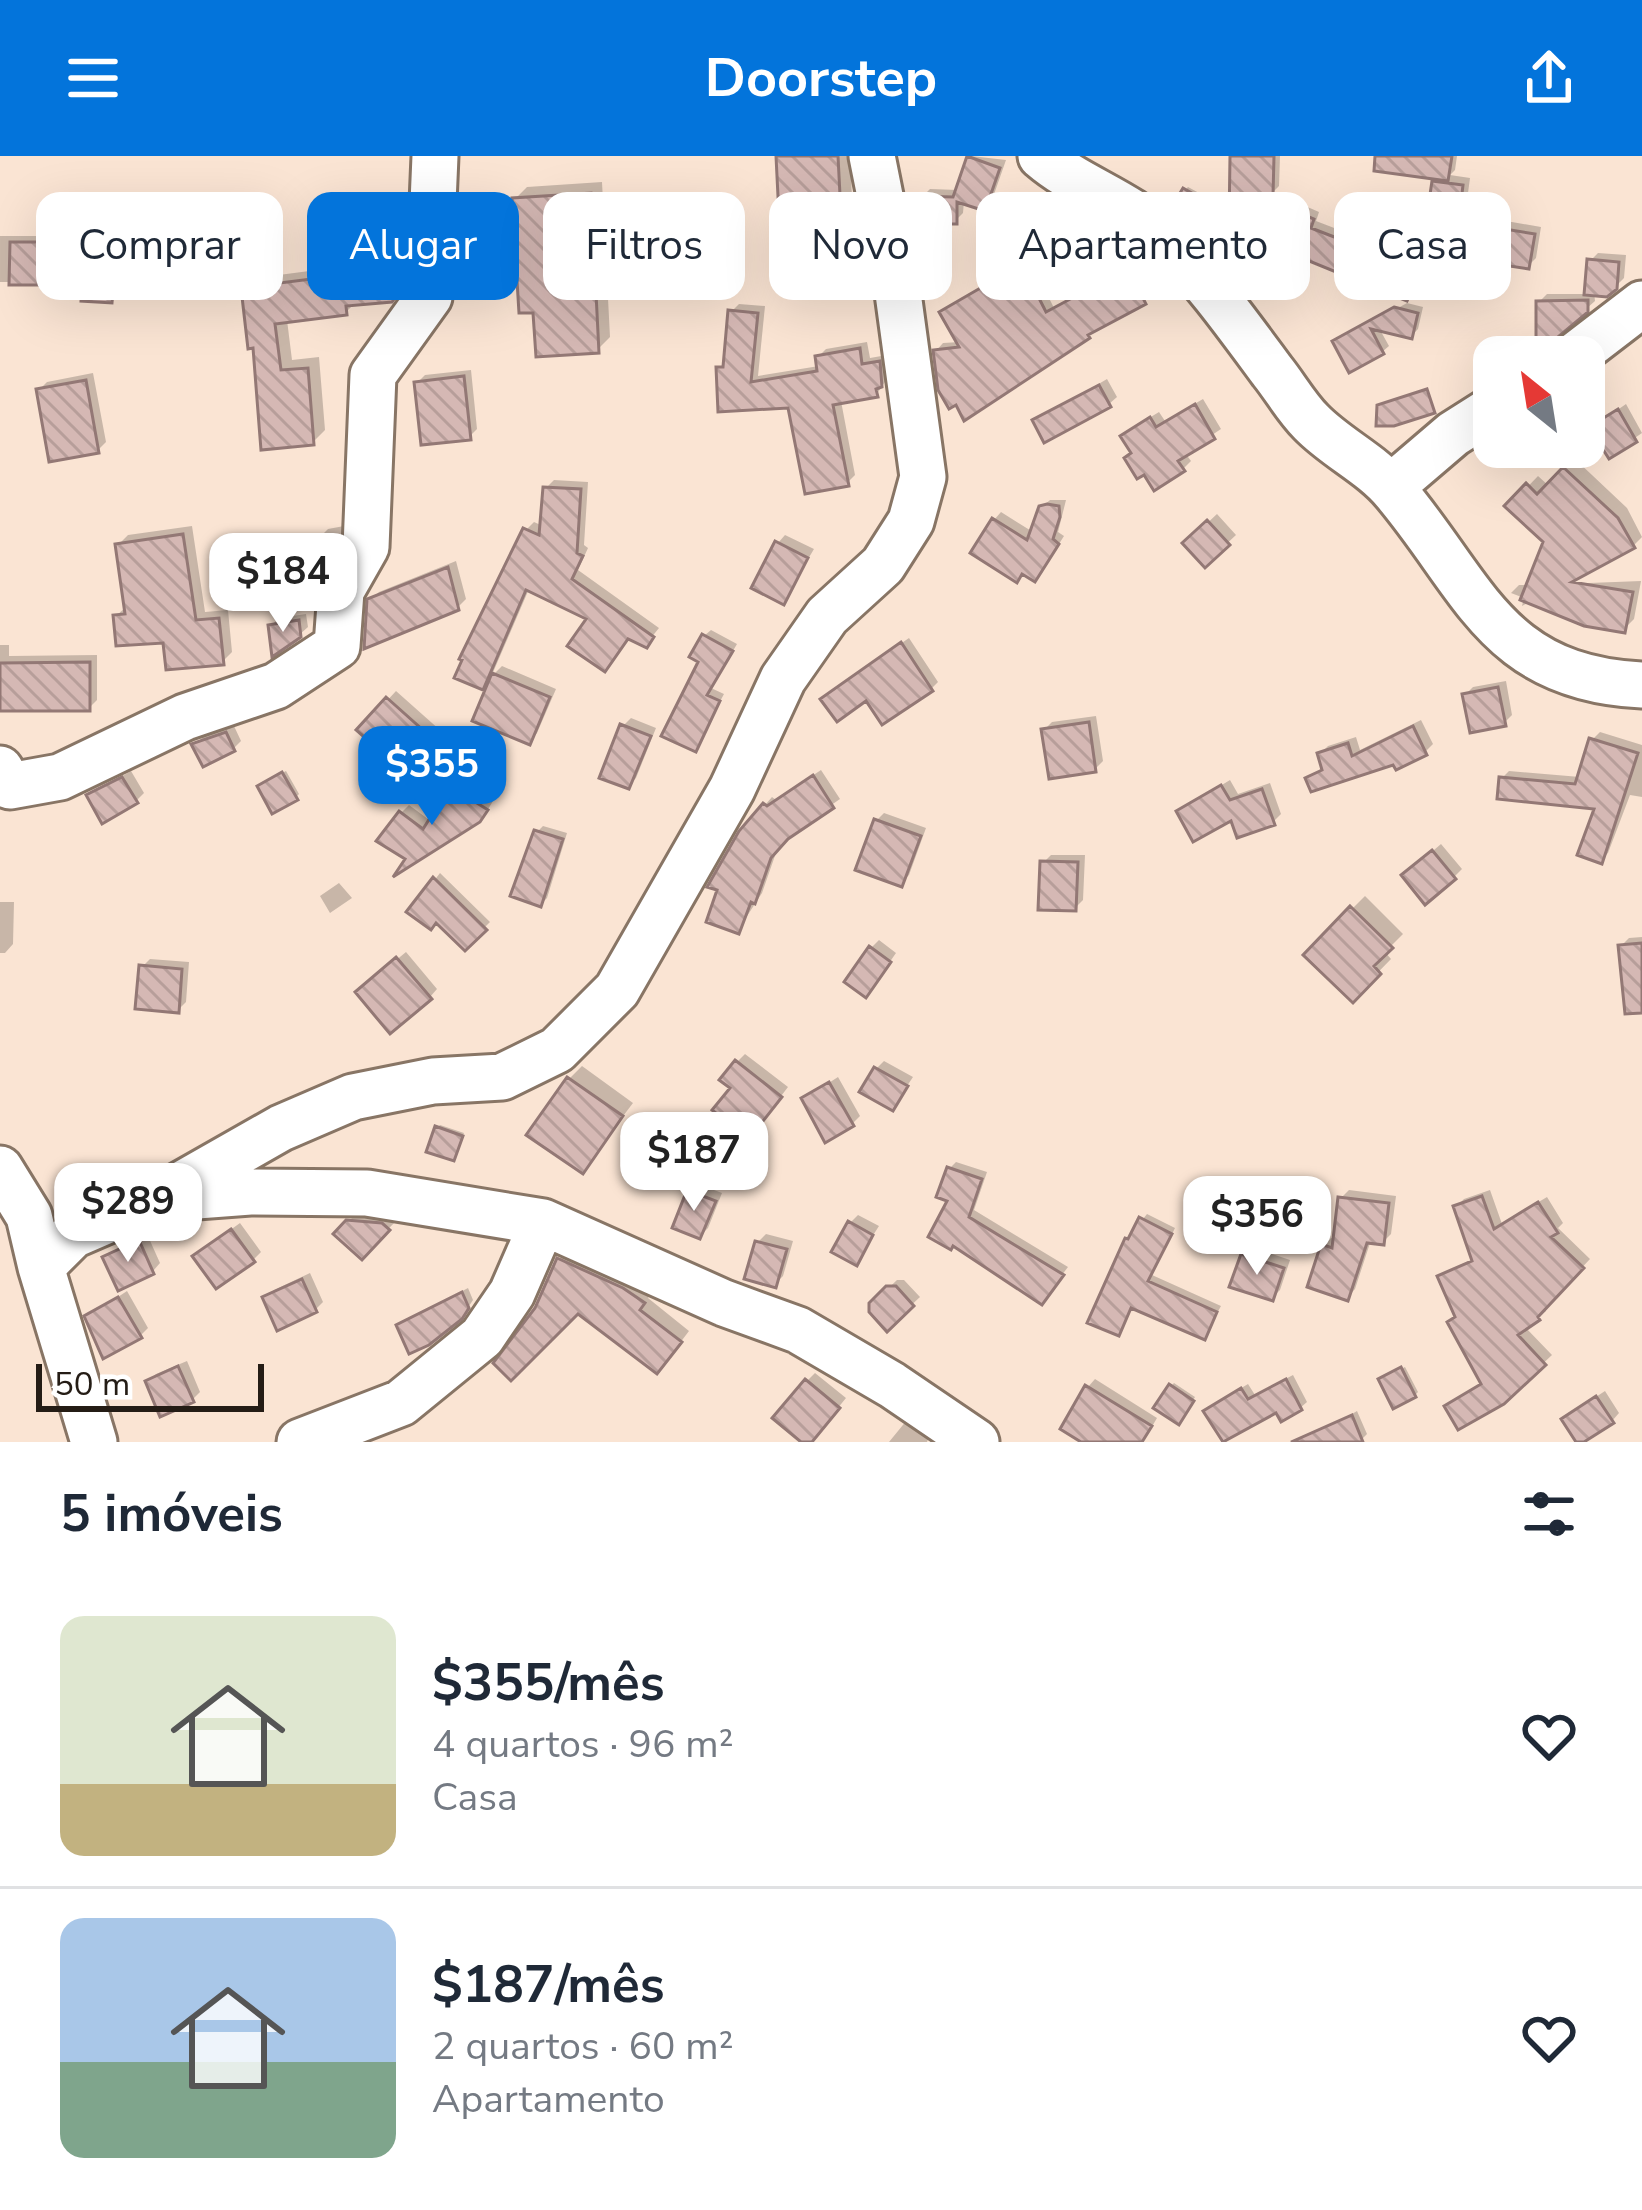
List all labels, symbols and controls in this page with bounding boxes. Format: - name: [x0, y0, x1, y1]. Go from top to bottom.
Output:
- text: Doorstep: [705, 41, 937, 115]
- icon: menu: [60, 45, 126, 111]
- icon: share: [1516, 45, 1582, 111]
- chip: Comprar: [36, 192, 283, 300]
- chip: Alugar: [307, 192, 519, 300]
- chip: Filtros: [543, 192, 745, 300]
- chip: Novo: [769, 192, 952, 300]
- chip: Apartamento: [976, 192, 1310, 300]
- chip: Casa: [1334, 192, 1511, 300]
- north arrow: [1473, 336, 1605, 468]
- map controls: [1473, 336, 1605, 468]
- pin: $184: [212, 533, 354, 635]
- text: $184: [236, 545, 330, 598]
- pin: $355: [361, 726, 503, 828]
- text: $355: [385, 738, 479, 791]
- pin: $187: [623, 1112, 765, 1214]
- text: $187: [647, 1124, 741, 1177]
- pin: $289: [57, 1163, 199, 1265]
- text: $289: [81, 1175, 175, 1228]
- pin: $356: [1186, 1176, 1328, 1278]
- text: $356: [1210, 1188, 1304, 1241]
- scale bar: [36, 1358, 264, 1411]
- text: 50 m: [54, 1362, 130, 1407]
- text: 5 imóveis: [60, 1479, 283, 1549]
- icon: filters: [1516, 1481, 1582, 1547]
- text: $355/mês: [432, 1648, 665, 1718]
- icon: home: [156, 1664, 300, 1808]
- icon: heart: [1516, 1703, 1582, 1769]
- text: 4 quartos · 96 m²: [432, 1718, 734, 1771]
- text: Casa: [432, 1771, 518, 1824]
- text: $187/mês: [432, 1950, 665, 2020]
- icon: home: [156, 1966, 300, 2110]
- icon: heart: [1516, 2005, 1582, 2071]
- text: 2 quartos · 60 m²: [432, 2020, 734, 2073]
- text: Apartamento: [432, 2073, 665, 2126]

